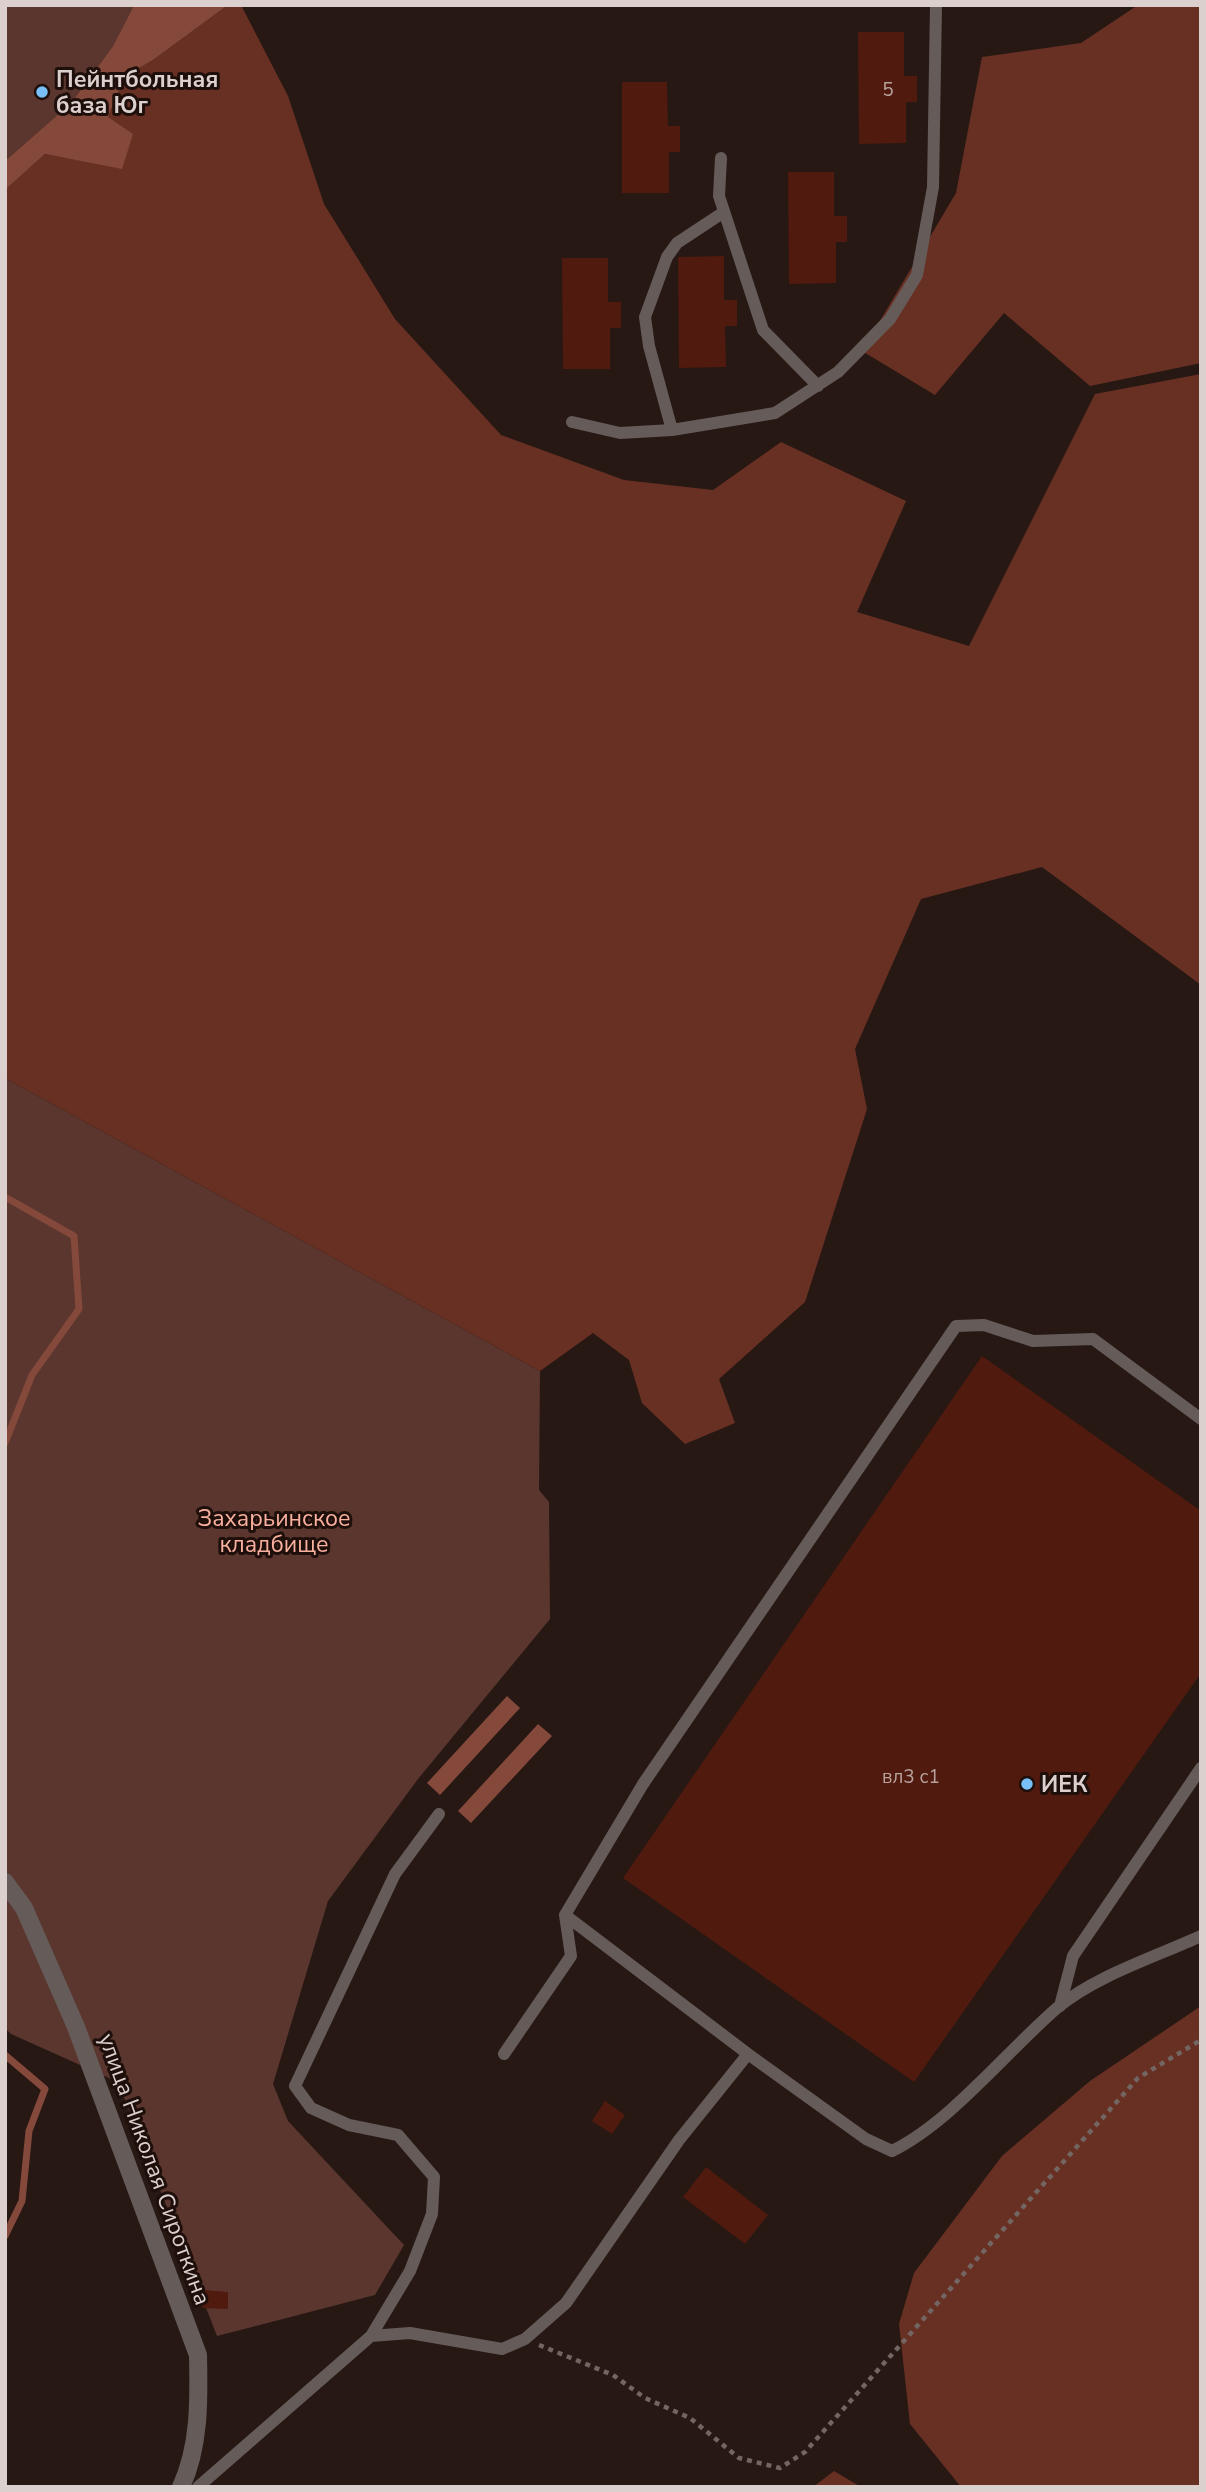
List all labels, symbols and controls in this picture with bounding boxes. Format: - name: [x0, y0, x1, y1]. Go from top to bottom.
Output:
- place label: Пейнтбольная база Юг: [56, 64, 218, 121]
- house number: 5: [882, 77, 894, 103]
- marker: Пейнтбольная база Юг: [34, 84, 50, 100]
- park label: Захарьинское кладбище: [197, 1503, 351, 1560]
- house number: вл3 с1: [882, 1764, 940, 1790]
- place label: ИЕК: [1041, 1769, 1088, 1800]
- marker: ИЕК: [1019, 1776, 1035, 1792]
- street label: улица Николая Сироткина: [91, 2029, 218, 2309]

